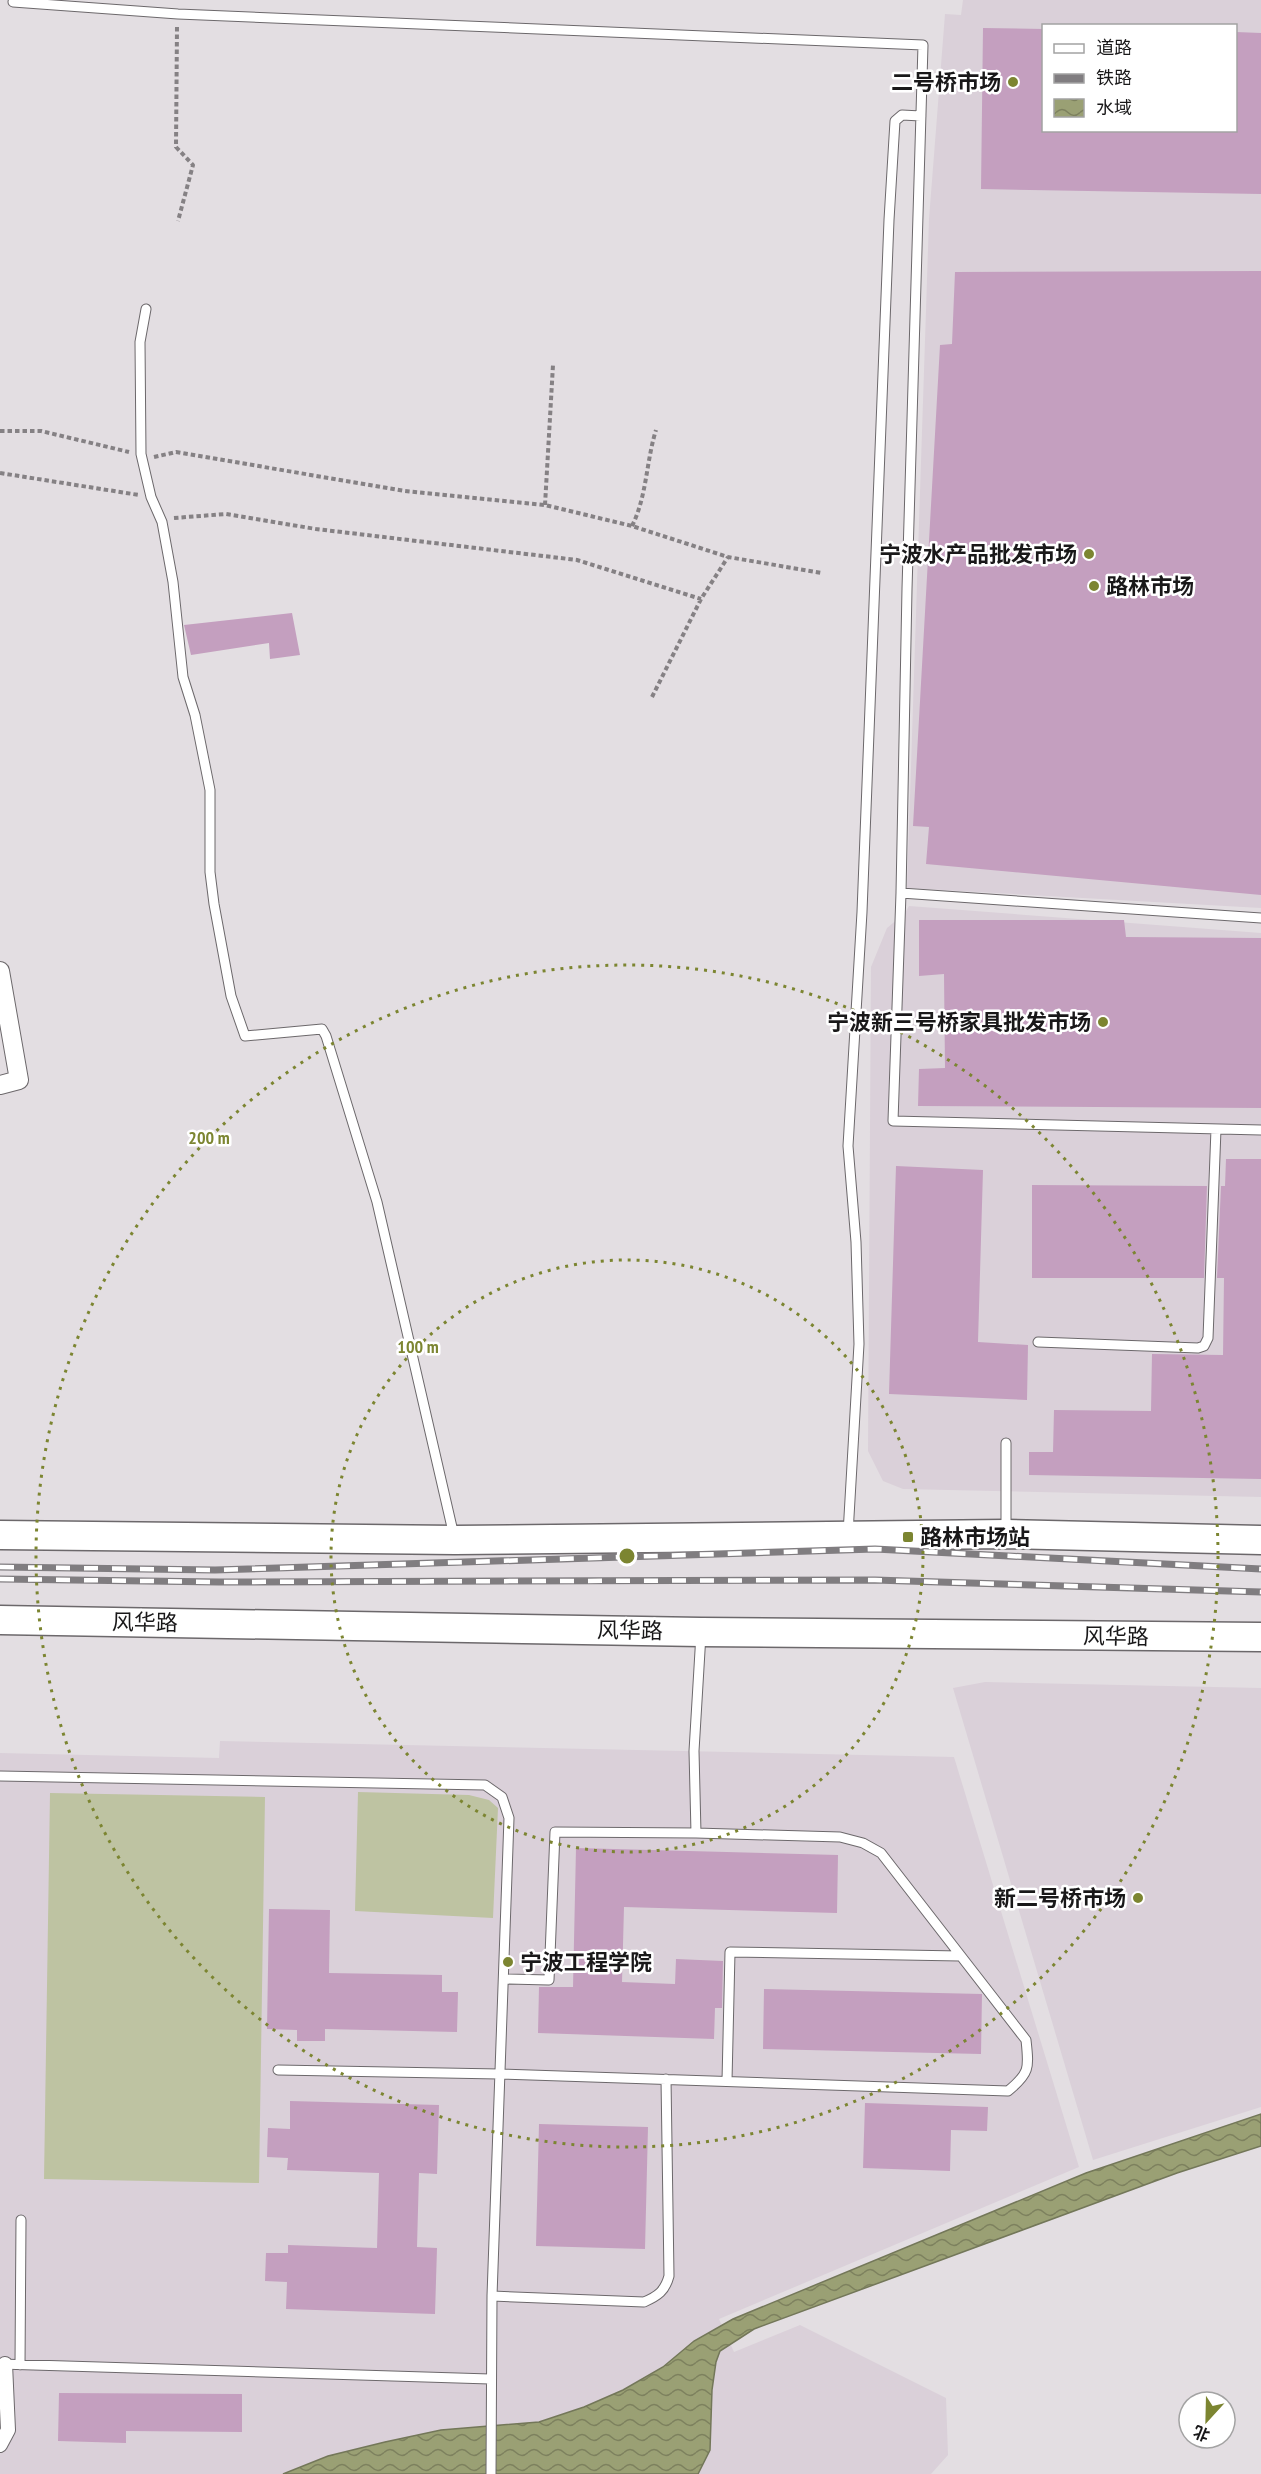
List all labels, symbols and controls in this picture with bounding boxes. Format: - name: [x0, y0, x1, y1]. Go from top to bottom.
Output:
- legend: [1042, 24, 1237, 132]
- text: 道路: [1096, 36, 1132, 59]
- text: 铁路: [1096, 66, 1132, 89]
- place label: 二号桥市场: [891, 68, 1001, 96]
- marker: 二号桥市场: [1006, 75, 1020, 89]
- text: 水域: [1096, 96, 1132, 119]
- place label: 宁波水产品批发市场: [879, 540, 1077, 568]
- marker: 宁波水产品批发市场: [1082, 547, 1096, 561]
- place label: 路林市场: [1106, 572, 1194, 600]
- marker: 路林市场: [1087, 579, 1101, 593]
- place label: 宁波新三号桥家具批发市场: [827, 1008, 1091, 1036]
- marker: 宁波新三号桥家具批发市场: [1096, 1015, 1110, 1029]
- text: 200 m: [188, 1126, 230, 1149]
- text: 100 m: [397, 1335, 439, 1358]
- place label: 路林市场站: [920, 1523, 1030, 1551]
- marker: 路林市场站: [901, 1530, 915, 1544]
- centre of rings: [617, 1546, 637, 1566]
- street label: 风华路: [112, 1607, 178, 1637]
- street label: 风华路: [597, 1615, 663, 1645]
- street label: 风华路: [1083, 1621, 1149, 1651]
- place label: 新二号桥市场: [994, 1884, 1126, 1912]
- marker: 新二号桥市场: [1131, 1891, 1145, 1905]
- place label: 宁波工程学院: [520, 1948, 652, 1976]
- marker: 宁波工程学院: [501, 1955, 515, 1969]
- north arrow: [1177, 2390, 1237, 2450]
- text: 北: [1190, 2422, 1213, 2446]

